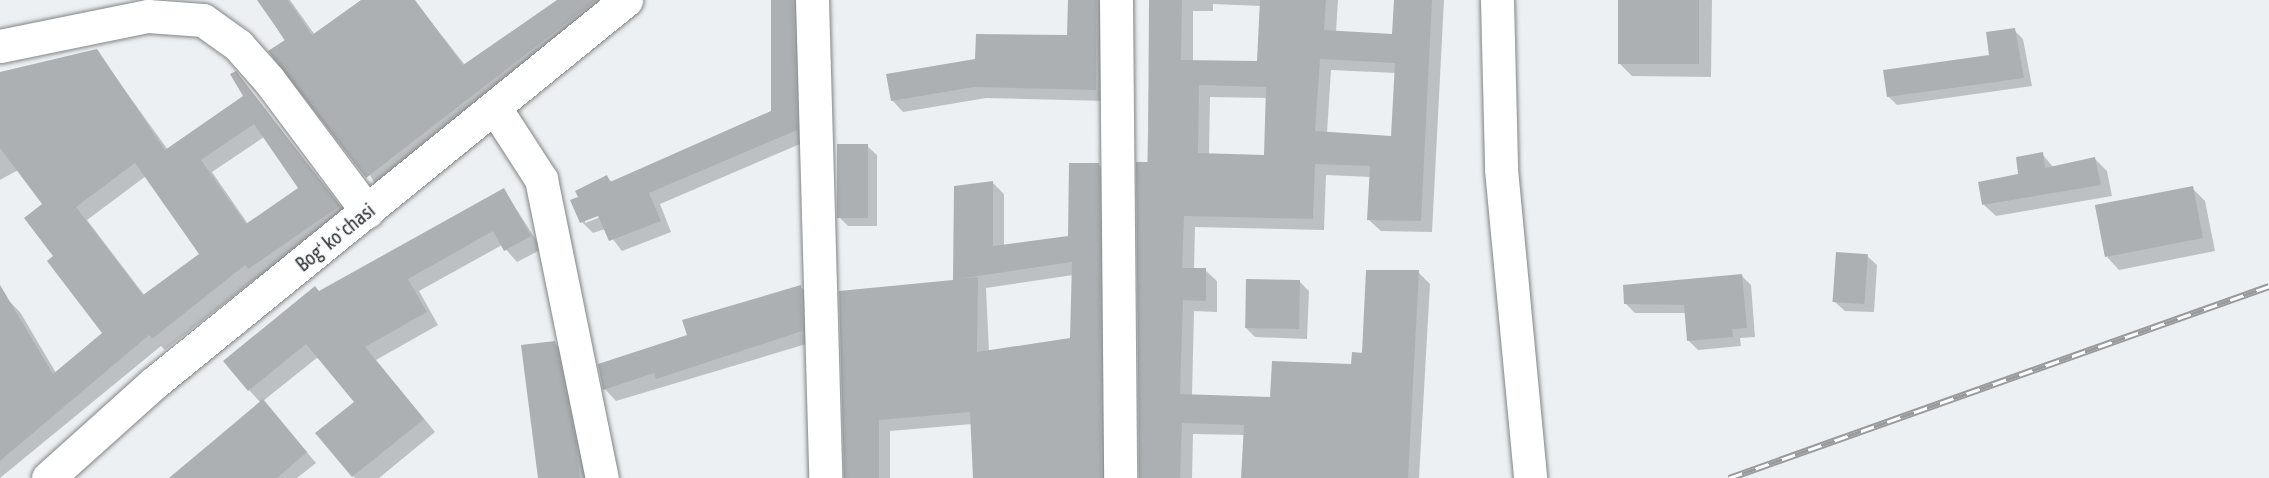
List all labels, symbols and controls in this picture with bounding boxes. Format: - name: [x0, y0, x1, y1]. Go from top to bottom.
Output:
- street label: Bogʻ koʻchasi: [291, 198, 379, 276]

